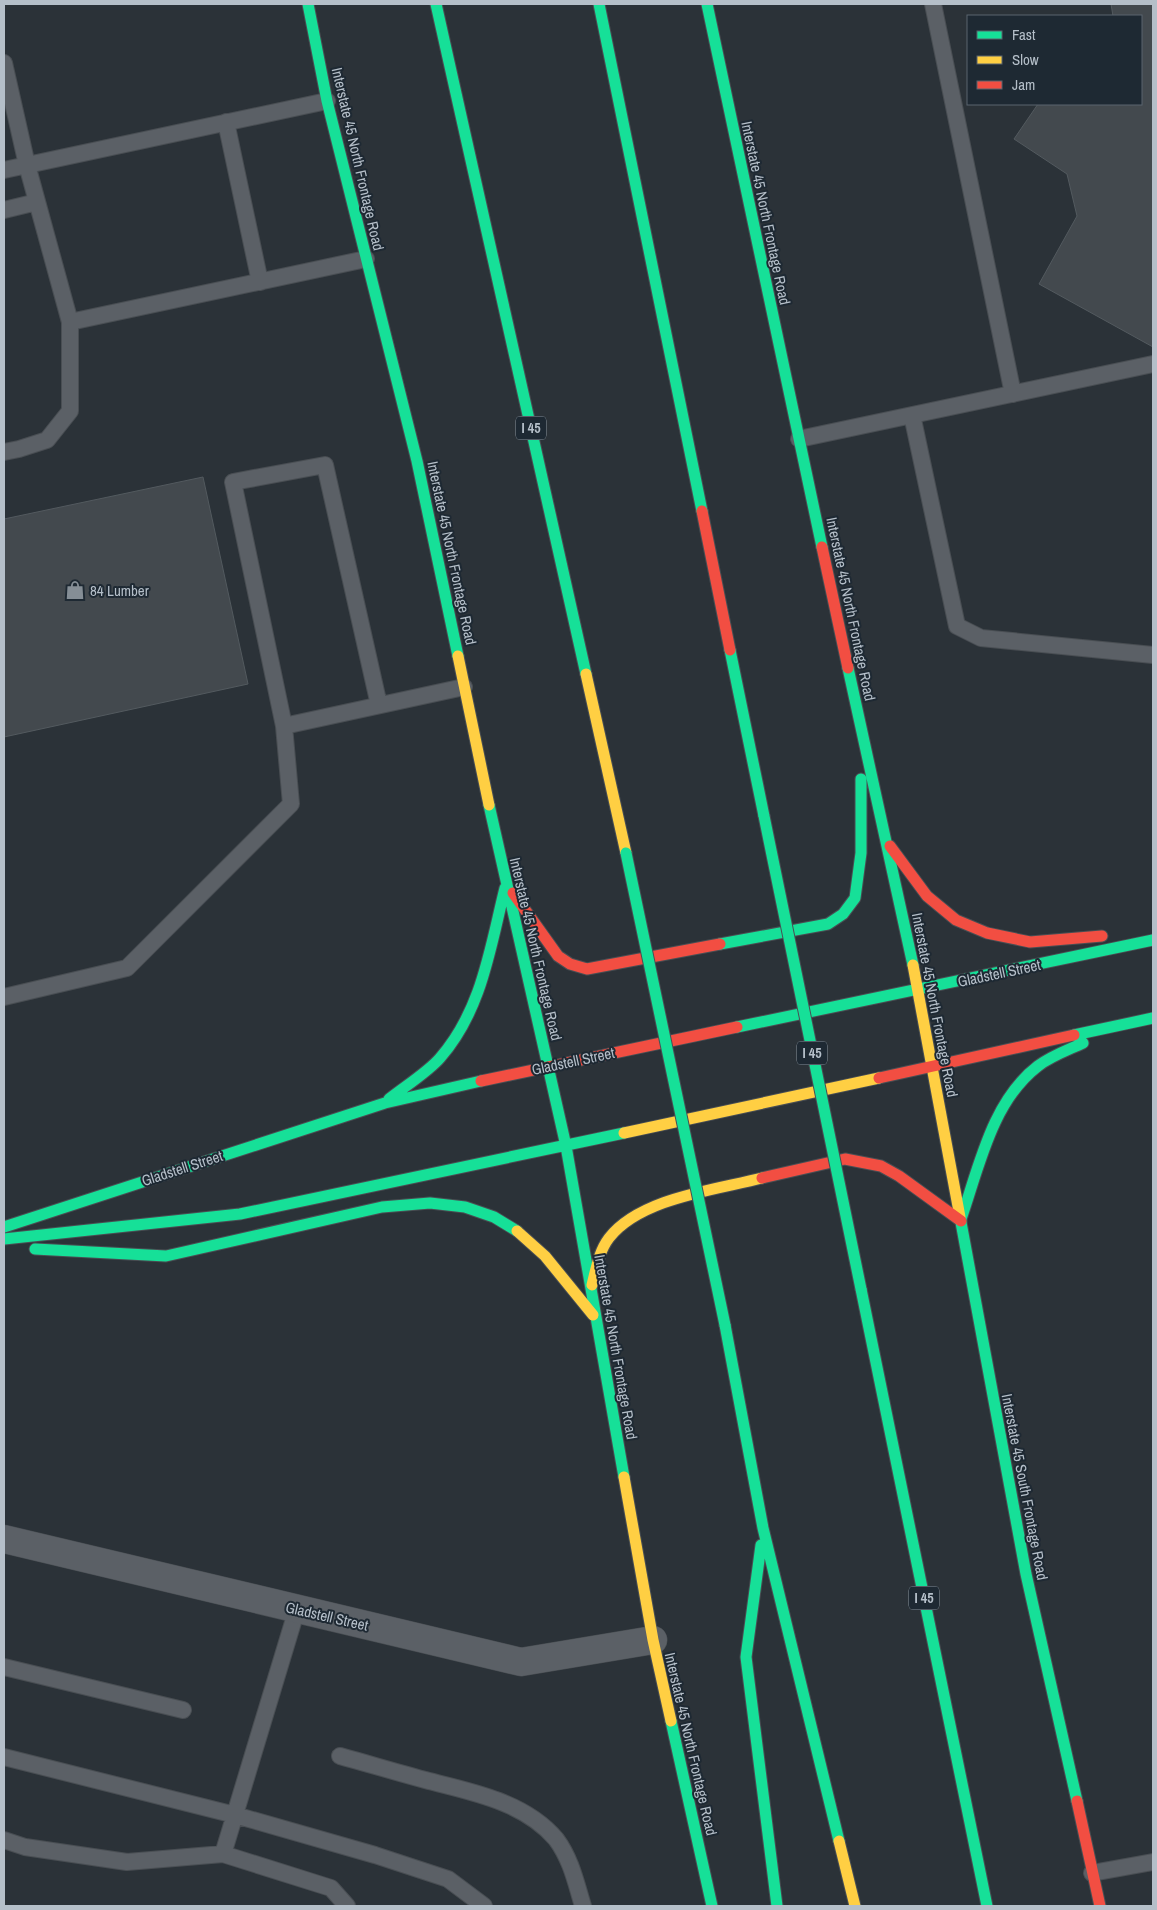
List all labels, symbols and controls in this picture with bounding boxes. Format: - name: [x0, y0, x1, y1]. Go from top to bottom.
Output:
- legend: [967, 15, 1142, 105]
- text: Fast: [1012, 24, 1036, 45]
- text: Slow: [1012, 49, 1039, 70]
- street label: Interstate 45 North Frontage Road: [327, 65, 389, 253]
- text: Jam: [1012, 74, 1035, 95]
- street label: Interstate 45 North Frontage Road: [736, 119, 796, 307]
- road number: I 45: [516, 416, 546, 439]
- street label: Interstate 45 North Frontage Road: [422, 459, 482, 647]
- street label: Interstate 45 North Frontage Road: [821, 515, 881, 703]
- shop icon: 84 Lumber: [64, 579, 86, 601]
- place label: 84 Lumber: [90, 580, 149, 601]
- street label: Interstate 45 North Frontage Road: [505, 855, 567, 1043]
- street label: Interstate 45 North Frontage Road: [907, 911, 963, 1099]
- street label: Gladstell Street: [956, 954, 1043, 992]
- street label: Gladstell Street: [530, 1042, 617, 1080]
- road number: I 45: [797, 1042, 827, 1064]
- street label: Gladstell Street: [139, 1145, 226, 1191]
- street label: Interstate 45 North Frontage Road: [589, 1253, 643, 1441]
- street label: Interstate 45 South Frontage Road: [997, 1392, 1053, 1582]
- road number: I 45: [909, 1586, 939, 1610]
- street label: Gladstell Street: [284, 1596, 371, 1636]
- street label: Interstate 45 North Frontage Road: [660, 1650, 722, 1838]

